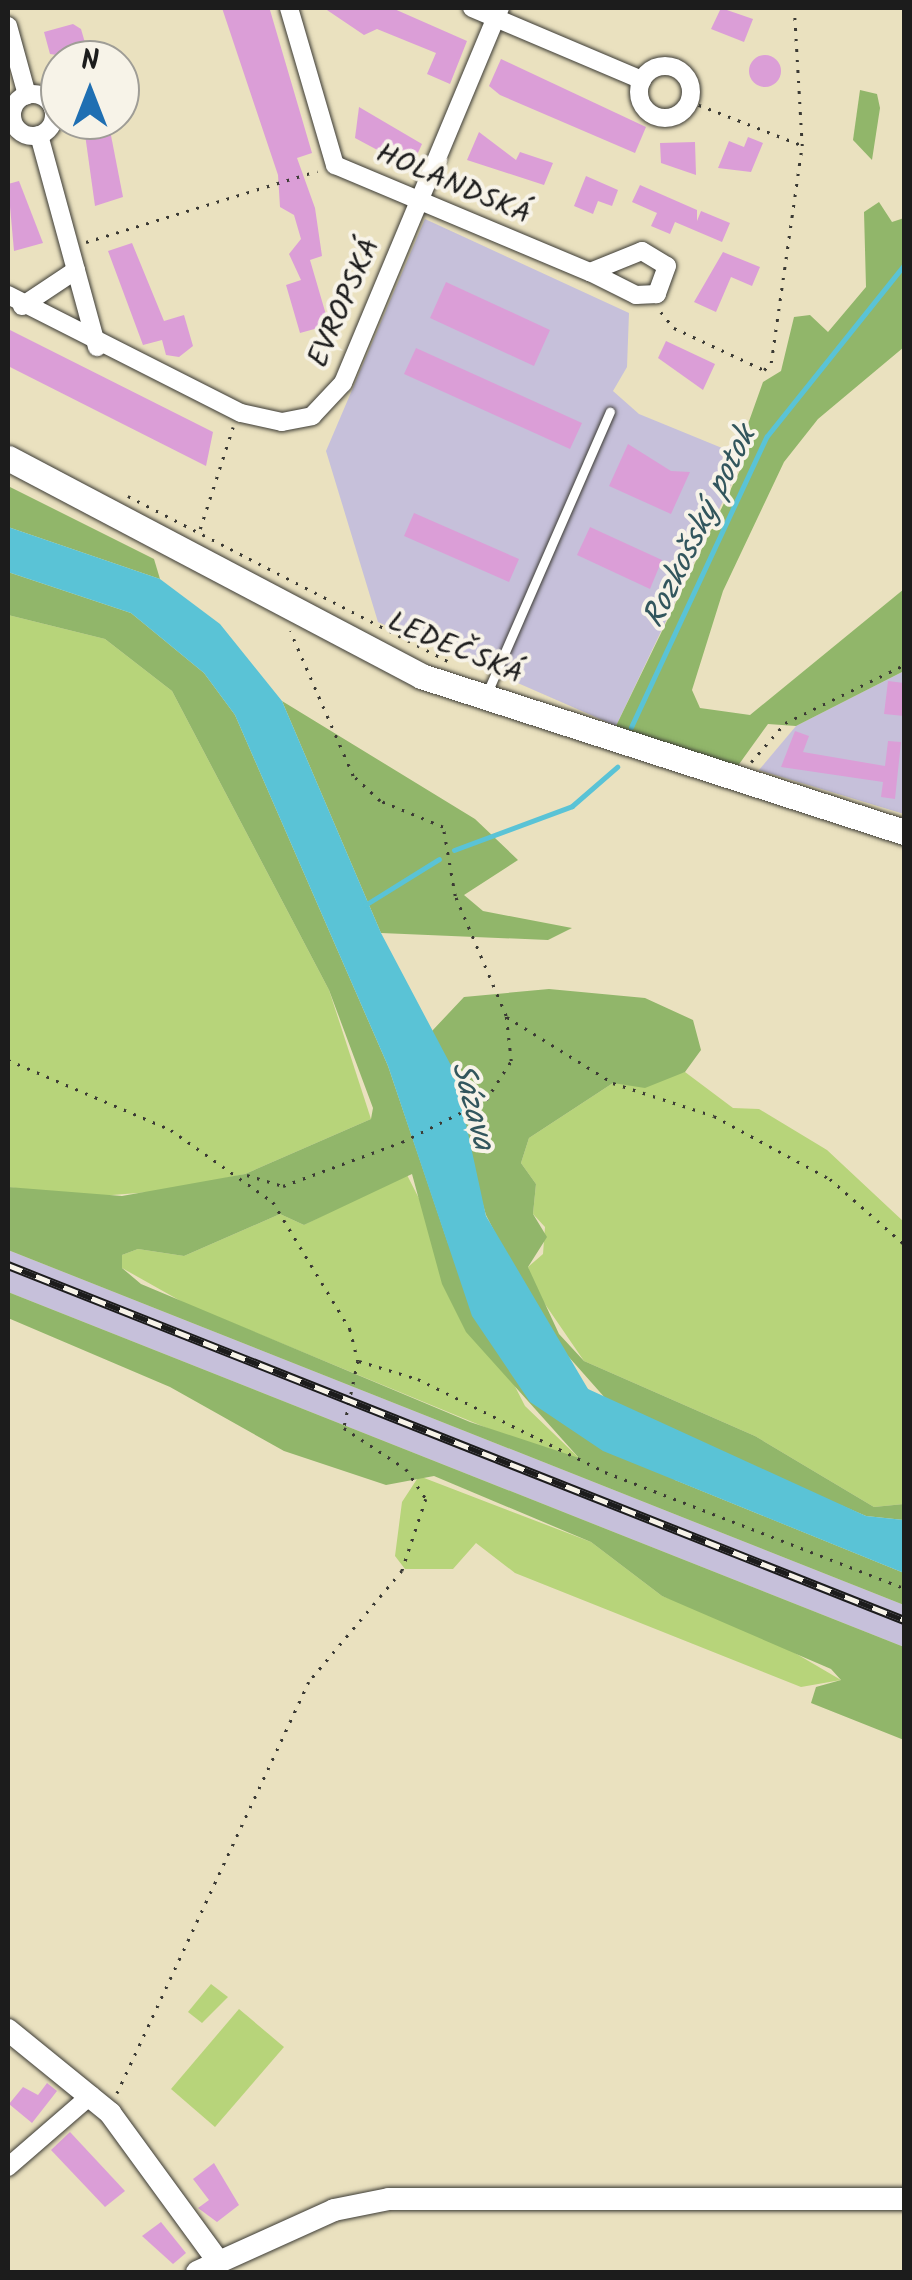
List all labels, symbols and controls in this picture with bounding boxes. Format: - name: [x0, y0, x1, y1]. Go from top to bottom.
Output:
- text: N: [81, 39, 99, 84]
- north arrow: [40, 40, 140, 140]
- street label: HOLANDSKÁ: [370, 136, 536, 234]
- street label: EVROPSKÁ: [301, 233, 389, 373]
- water label: Rozkošský potok: [636, 421, 766, 635]
- street label: LEDEČSKÁ: [382, 604, 528, 694]
- water label: Sázava: [441, 1058, 501, 1154]

